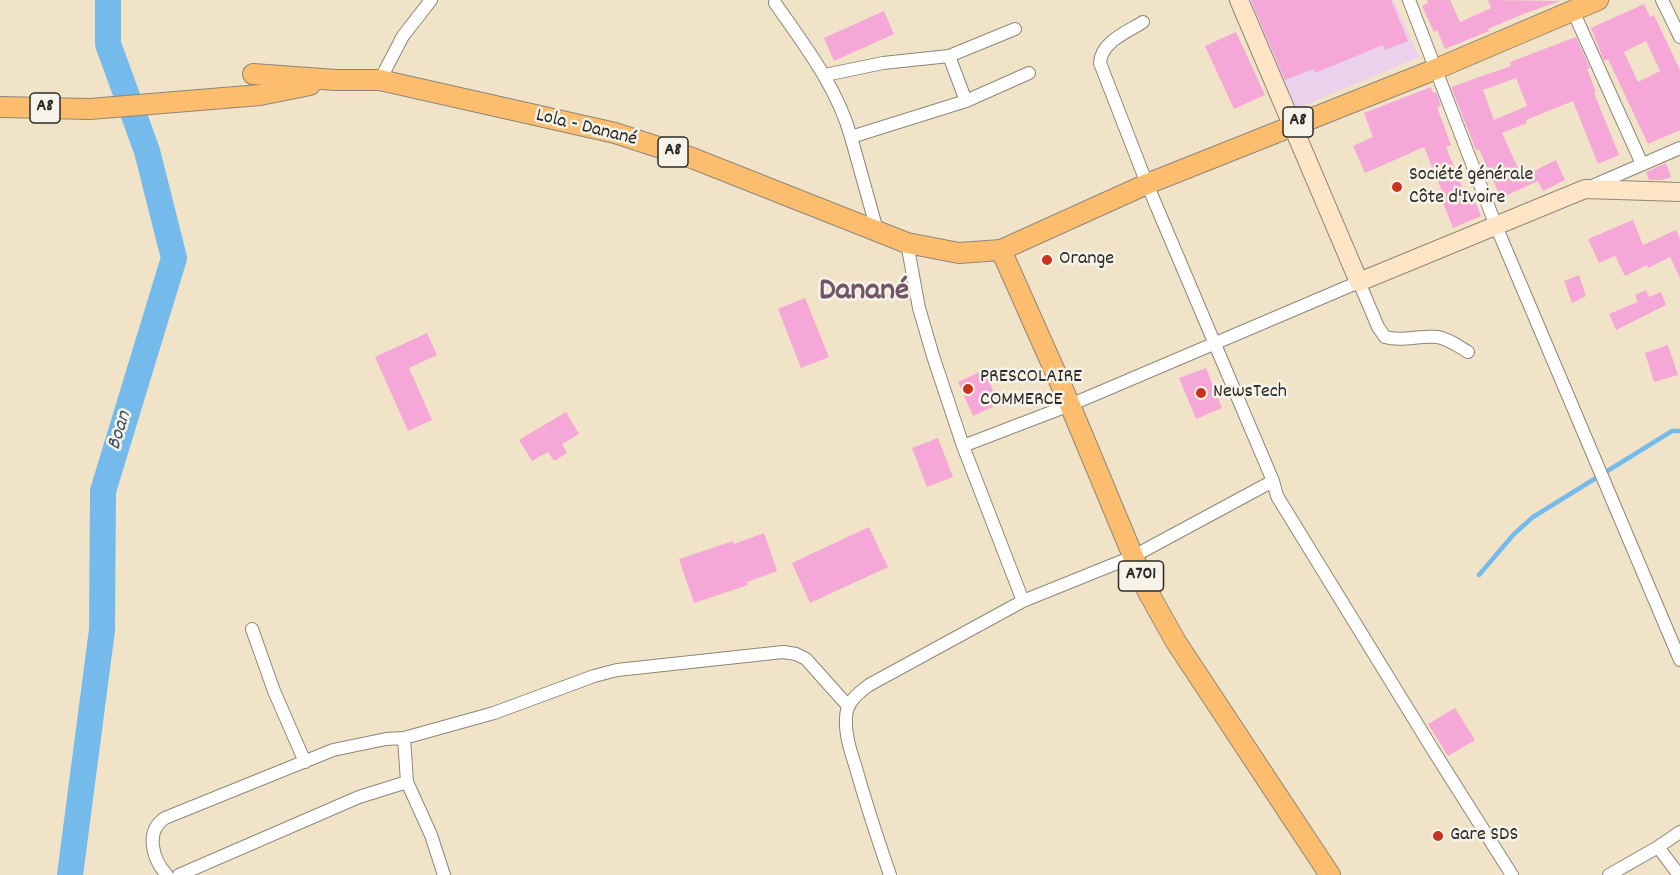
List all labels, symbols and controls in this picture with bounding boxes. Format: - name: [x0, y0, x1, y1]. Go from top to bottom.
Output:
- road number: A8: [30, 93, 60, 123]
- street label: Lola - Danané: [533, 105, 639, 153]
- road number: A8: [1283, 107, 1313, 137]
- road number: A8: [658, 137, 688, 167]
- place label: Société générale Côte d'Ivoire: [1409, 164, 1533, 211]
- marker: Société générale Côte d'Ivoire: [1390, 180, 1404, 194]
- place label: Orange: [1059, 248, 1114, 272]
- marker: Orange: [1040, 253, 1054, 267]
- district label: Danané: [819, 275, 909, 313]
- place label: PRESCOLAIRE COMMERCE: [980, 366, 1082, 413]
- place label: NewsTech: [1213, 381, 1287, 405]
- marker: PRESCOLAIRE COMMERCE: [961, 382, 975, 396]
- marker: NewsTech: [1194, 386, 1208, 400]
- water label: Boan: [103, 409, 139, 453]
- road number: A701: [1118, 561, 1164, 591]
- place label: Gare SDS: [1450, 824, 1518, 848]
- marker: Gare SDS: [1431, 829, 1445, 843]

